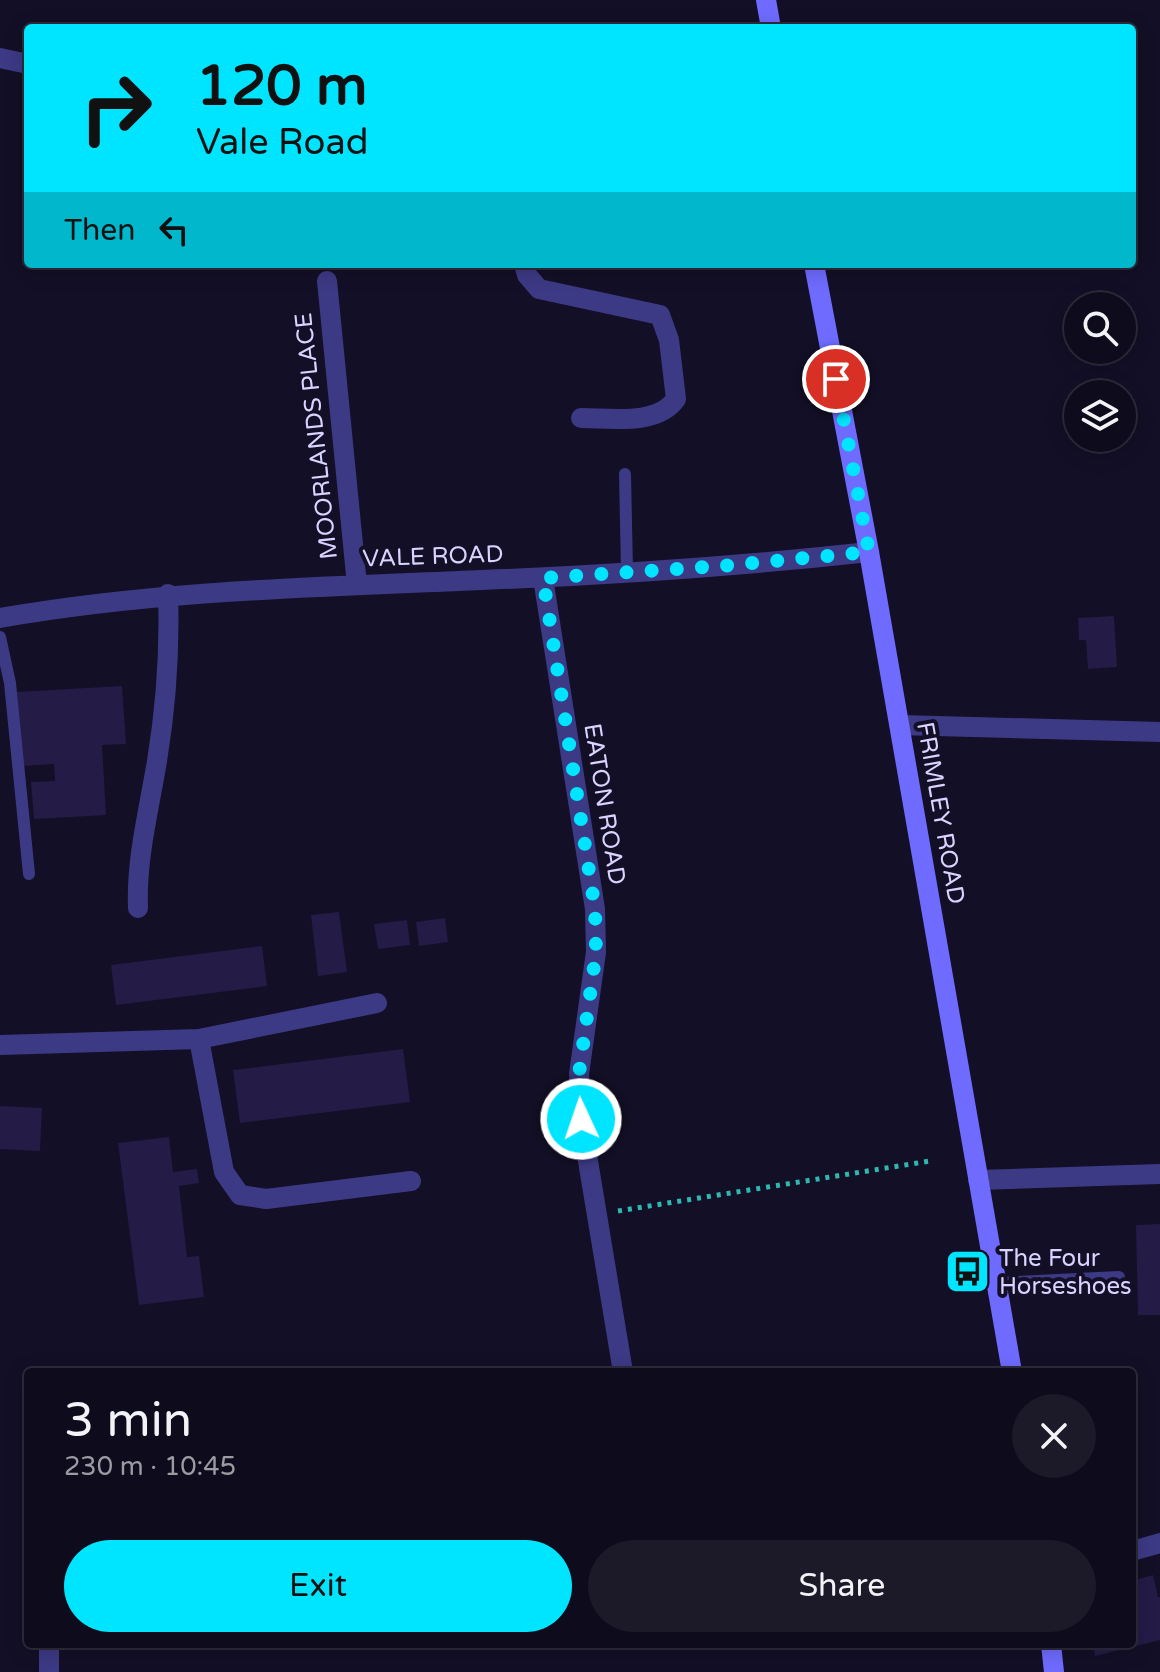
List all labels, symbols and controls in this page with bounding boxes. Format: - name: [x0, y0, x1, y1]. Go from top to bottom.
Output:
- text: 120 m: [196, 53, 367, 120]
- icon: right: [64, 56, 168, 160]
- text: Vale Road: [196, 121, 368, 164]
- icon: left: [152, 208, 196, 252]
- text: Then: [64, 212, 136, 249]
- map controls: [1064, 292, 1136, 452]
- button: search: [1064, 292, 1136, 364]
- street label: MOORLANDS PLACE: [289, 311, 344, 561]
- pin: [802, 345, 870, 413]
- icon: arrive: [814, 357, 858, 401]
- button: layers: [1064, 380, 1136, 452]
- street label: VALE ROAD: [362, 540, 504, 573]
- street label: FRIMLEY ROAD: [910, 720, 971, 906]
- street label: EATON ROAD: [577, 721, 632, 887]
- position arrow: [539, 1077, 623, 1161]
- place label: The Four Horseshoes: [999, 1244, 1132, 1301]
- bus stop icon: The Four Horseshoes: [944, 1248, 992, 1296]
- text: 3 min: [64, 1392, 192, 1450]
- button: close: [1012, 1394, 1096, 1478]
- text: 230 m · 10:45: [64, 1451, 236, 1482]
- button: Exit: [64, 1540, 572, 1632]
- button: Share: [588, 1540, 1096, 1632]

